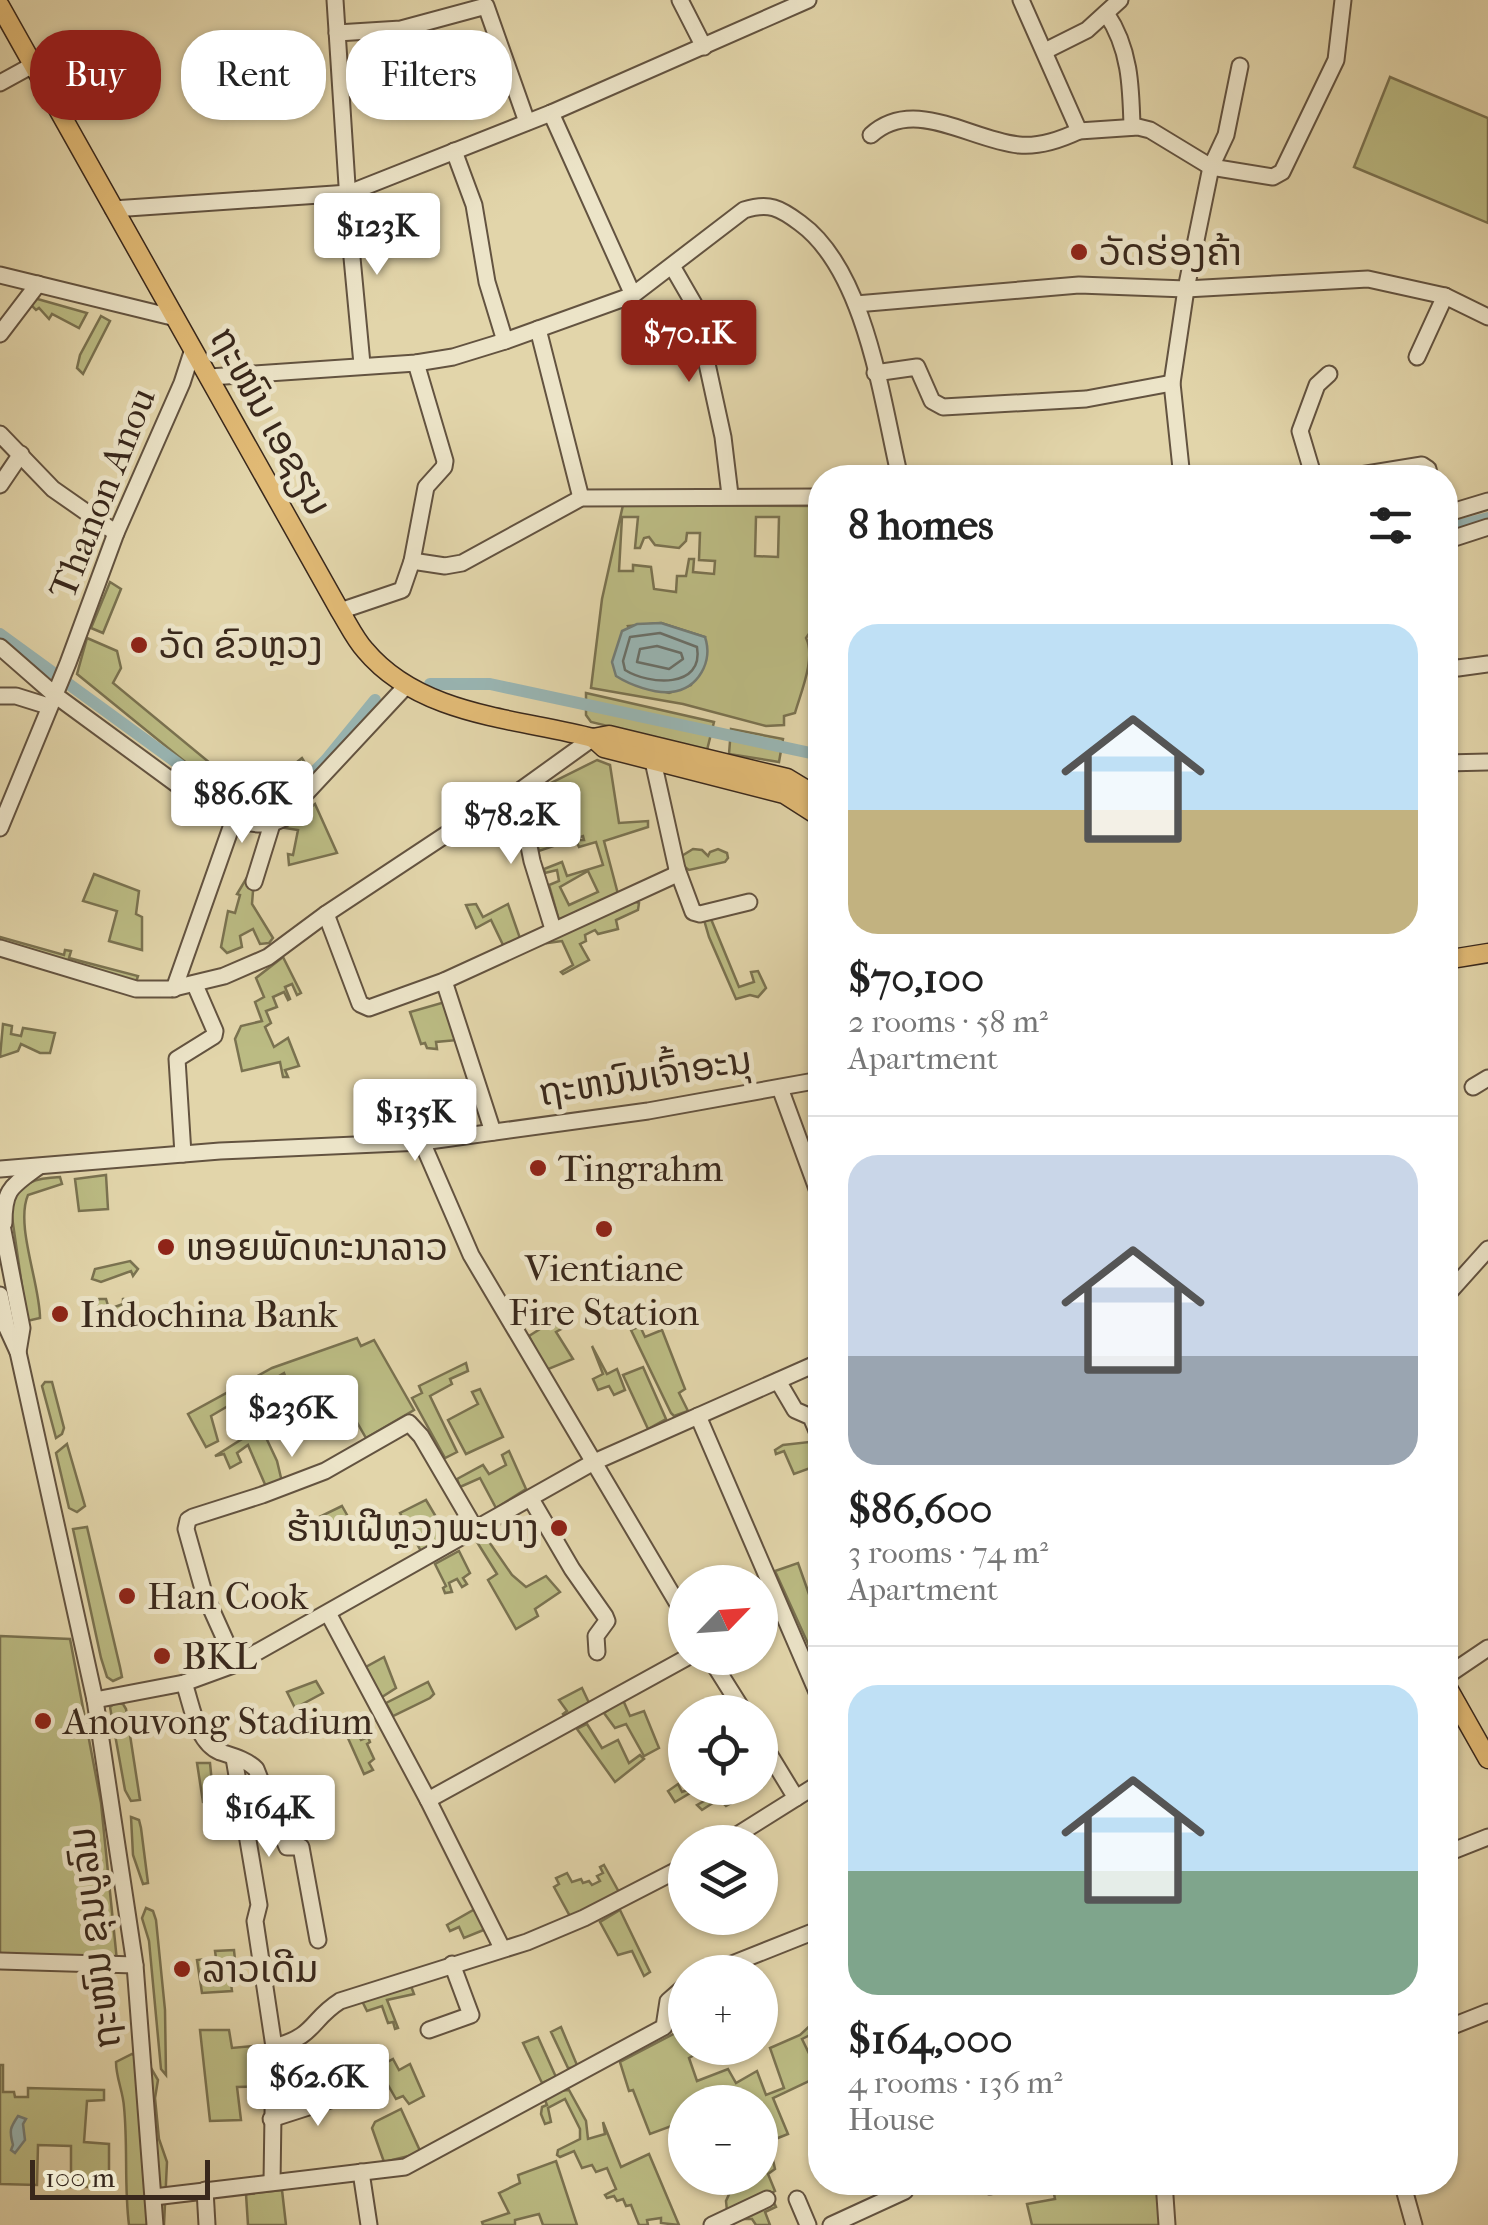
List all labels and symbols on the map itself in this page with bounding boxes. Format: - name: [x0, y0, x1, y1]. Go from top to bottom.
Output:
- pin: $123K: [307, 193, 447, 278]
- place label: ວັດຮ່ອງຄ້າ: [1099, 230, 1242, 275]
- marker: ວັດຮ່ອງຄ້າ: [1068, 241, 1090, 263]
- pin: $70.1K: [608, 300, 770, 385]
- street label: ຖະໜົນ ເອຊຽນ: [200, 319, 341, 523]
- street label: Thanon Anou: [40, 381, 165, 605]
- place label: ວັດ ຂົວຫຼວງ: [159, 623, 323, 668]
- marker: ວັດ ຂົວຫຼວງ: [128, 634, 150, 656]
- pin: $86.6K: [161, 761, 323, 846]
- pin: $78.2K: [430, 782, 592, 867]
- street label: ຖະຫນົນເຈົ້າອະນຸ: [534, 1032, 755, 1116]
- pin: $135K: [345, 1079, 485, 1164]
- place label: Tingrahm: [558, 1146, 724, 1191]
- marker: Tingrahm: [527, 1157, 549, 1179]
- marker: Vientiane Fire Station: [593, 1218, 615, 1240]
- place label: ຫອຍພັດທະນາລາວ: [186, 1225, 448, 1270]
- marker: ຫອຍພັດທະນາລາວ: [155, 1236, 177, 1258]
- place label: Vientiane Fire Station: [509, 1246, 699, 1335]
- place label: Indochina Bank: [80, 1292, 338, 1337]
- marker: Indochina Bank: [49, 1303, 71, 1325]
- pin: $236K: [222, 1375, 362, 1460]
- place label: ຮ້ານເຝີຫຼວງພະບາງ: [286, 1506, 539, 1551]
- marker: ຮ້ານເຝີຫຼວງພະບາງ: [548, 1517, 570, 1539]
- north arrow: [668, 1565, 778, 1675]
- place label: Han Cook: [147, 1574, 309, 1619]
- marker: Han Cook: [116, 1585, 138, 1607]
- place label: BKL: [182, 1634, 257, 1679]
- marker: BKL: [151, 1645, 173, 1667]
- place label: Anouvong Stadium: [61, 1699, 373, 1744]
- marker: Anouvong Stadium: [32, 1710, 54, 1732]
- pin: $164K: [199, 1775, 339, 1860]
- street label: ຖະໜົນ ຂຸນບູລົມ: [59, 1824, 131, 2051]
- place label: ລາວເດີມ: [202, 1947, 319, 1992]
- marker: ລາວເດີມ: [171, 1958, 193, 1980]
- pin: $62.6K: [237, 2044, 399, 2129]
- scale bar: [30, 2155, 210, 2200]

